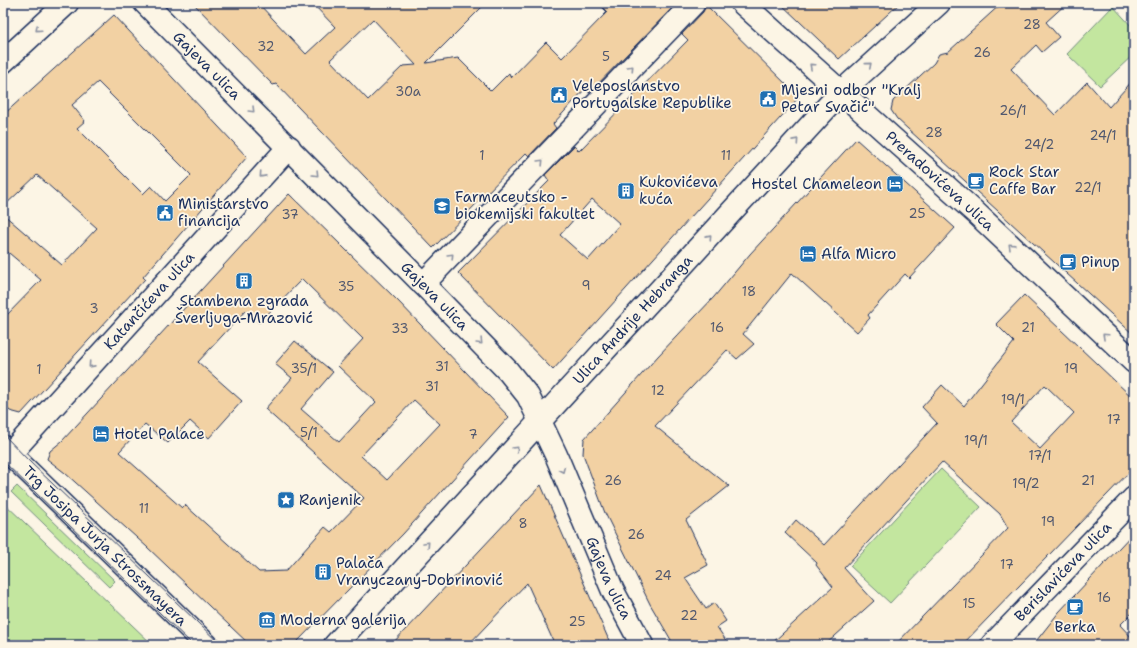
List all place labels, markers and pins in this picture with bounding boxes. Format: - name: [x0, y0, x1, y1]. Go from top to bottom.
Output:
- place label: Veleposlanstvo Portugalske Republike: [572, 76, 732, 113]
- place label: Mjesni odbor "Kralj Petar Svačić": [781, 80, 921, 117]
- public building icon: Veleposlanstvo Portugalske Republike: [549, 85, 569, 105]
- public building icon: Mjesni odbor "Kralj Petar Svačić": [758, 89, 778, 109]
- place label: Rock Star Caffe Bar: [989, 162, 1060, 199]
- cafe icon: Rock Star Caffe Bar: [966, 171, 986, 191]
- place label: Kukovićeva kuća: [639, 172, 718, 209]
- place label: Hostel Chameleon: [751, 174, 882, 194]
- hotel icon: Hostel Chameleon: [885, 174, 905, 194]
- building icon: Kukovićeva kuća: [616, 181, 636, 201]
- place label: Farmaceutsko - biokemijski fakultet: [455, 187, 595, 224]
- place label: Ministarstvo financija: [178, 194, 269, 231]
- school or university icon: Farmaceutsko - biokemijski fakultet: [432, 196, 452, 216]
- public building icon: Ministarstvo financija: [155, 203, 175, 223]
- hotel icon: Alfa Micro: [798, 244, 818, 264]
- place label: Alfa Micro: [821, 244, 896, 264]
- cafe icon: Pinup: [1058, 252, 1078, 272]
- place label: Pinup: [1081, 252, 1120, 272]
- building icon: Stambena zgrada Šverljuga-Mrazović: [234, 271, 254, 291]
- place label: Stambena zgrada Šverljuga-Mrazović: [175, 291, 313, 328]
- hotel icon: Hotel Palace: [91, 424, 111, 444]
- place label: Hotel Palace: [114, 424, 205, 444]
- place icon: Ranjenik: [276, 490, 296, 510]
- place label: Ranjenik: [299, 490, 361, 510]
- place label: Palača Vranyczany-Dobrinović: [336, 553, 503, 590]
- building icon: Palača Vranyczany-Dobrinović: [313, 562, 333, 582]
- cafe icon: Berka: [1065, 597, 1085, 617]
- museum icon: Moderna galerija: [257, 610, 277, 630]
- place label: Moderna galerija: [280, 610, 407, 630]
- place label: Berka: [1055, 617, 1096, 637]

